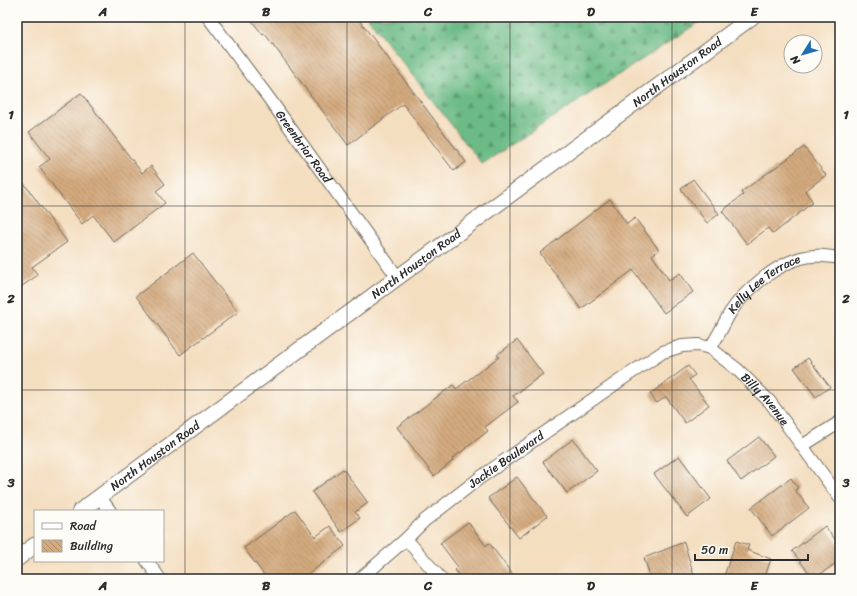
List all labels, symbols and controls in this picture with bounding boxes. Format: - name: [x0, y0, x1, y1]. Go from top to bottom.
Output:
- text: A: [98, 0, 107, 23]
- text: B: [262, 0, 271, 23]
- text: C: [423, 0, 433, 23]
- text: D: [587, 0, 595, 23]
- text: E: [750, 0, 759, 23]
- street label: North Houston Road: [627, 30, 728, 113]
- north arrow: [783, 34, 823, 74]
- text: N: [785, 51, 806, 69]
- text: 1: [8, 103, 14, 126]
- text: 1: [843, 103, 849, 126]
- street label: Greenbriar Road: [270, 105, 338, 188]
- street label: North Houston Road: [366, 222, 467, 305]
- street label: Kelly Lee Terrace: [722, 248, 804, 318]
- text: 2: [6, 287, 15, 310]
- text: 2: [841, 287, 850, 310]
- street label: Billy Avenue: [735, 367, 795, 431]
- street label: North Houston Road: [105, 414, 206, 497]
- street label: Jackie Boulevard: [463, 424, 550, 495]
- text: 3: [6, 471, 15, 494]
- text: 3: [841, 471, 850, 494]
- legend: [34, 510, 164, 562]
- text: Road: [70, 515, 97, 537]
- text: Building: [70, 535, 113, 557]
- scale bar: [695, 536, 808, 562]
- text: 50 m: [701, 539, 728, 561]
- text: A: [98, 574, 107, 596]
- text: B: [262, 574, 271, 596]
- text: C: [423, 574, 433, 596]
- text: D: [587, 574, 595, 596]
- text: E: [750, 574, 759, 596]

